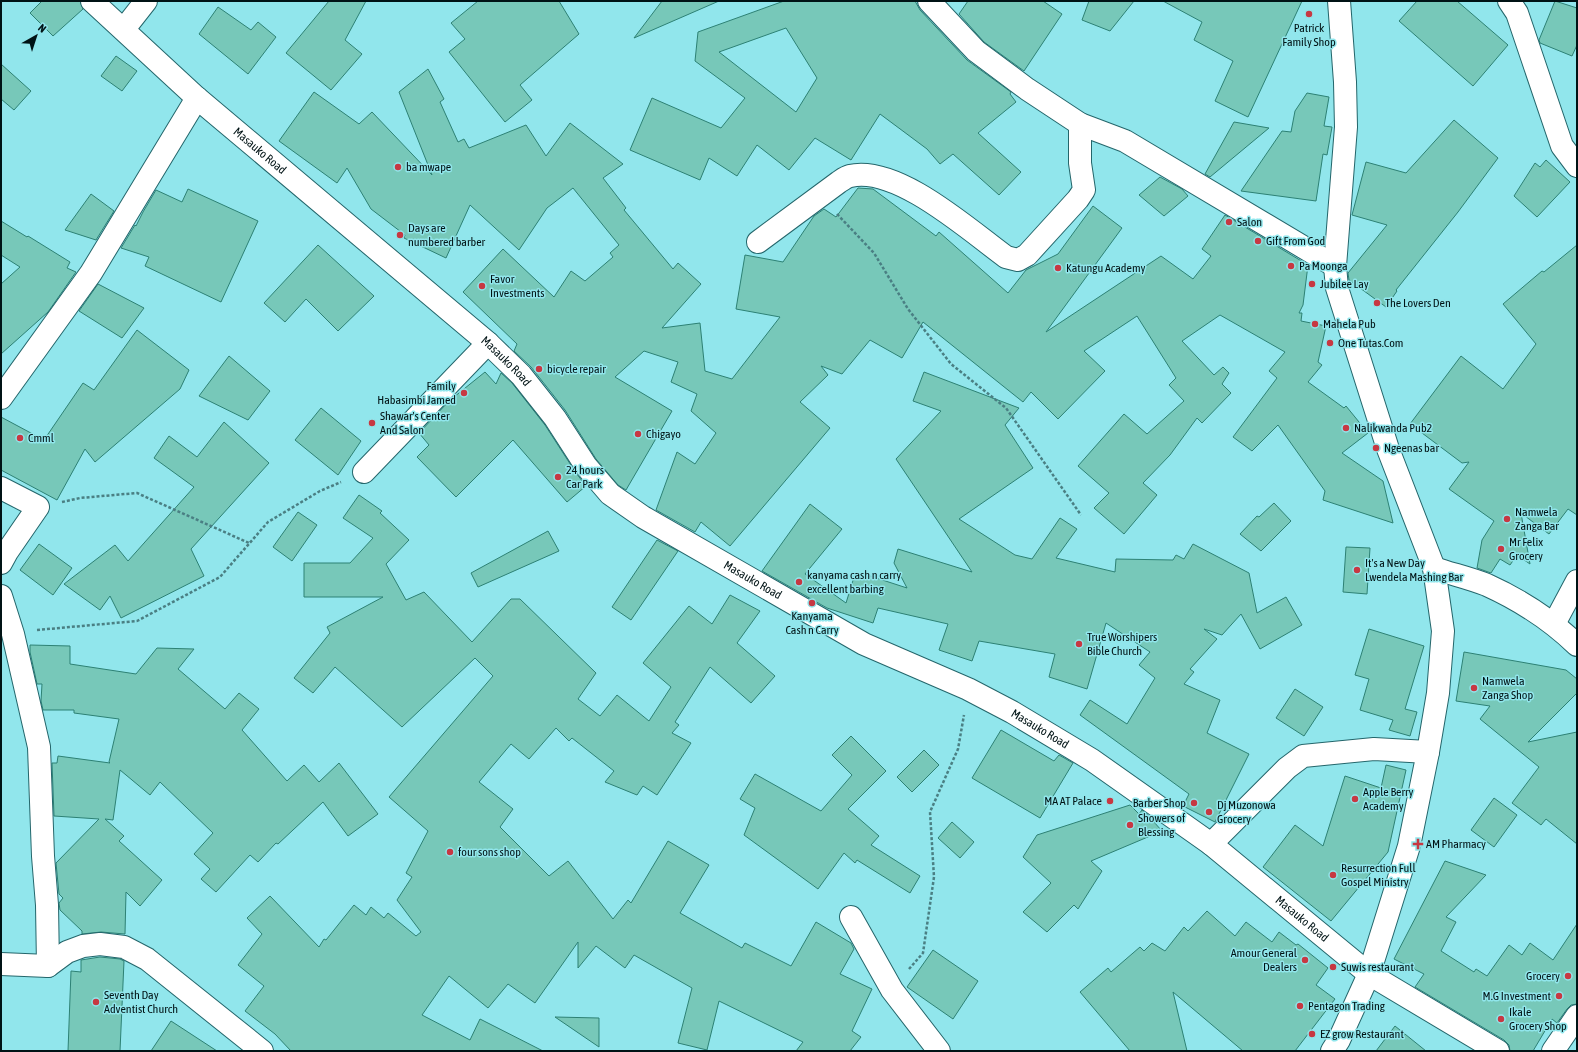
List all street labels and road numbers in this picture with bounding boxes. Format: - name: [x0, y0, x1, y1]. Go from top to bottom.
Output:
- street label: Masauko Road: [231, 125, 289, 177]
- street label: Masauko Road: [478, 333, 534, 389]
- street label: Masauko Road: [721, 558, 784, 602]
- street label: Masauko Road: [1009, 706, 1071, 751]
- street label: Masauko Road: [1273, 893, 1331, 945]

